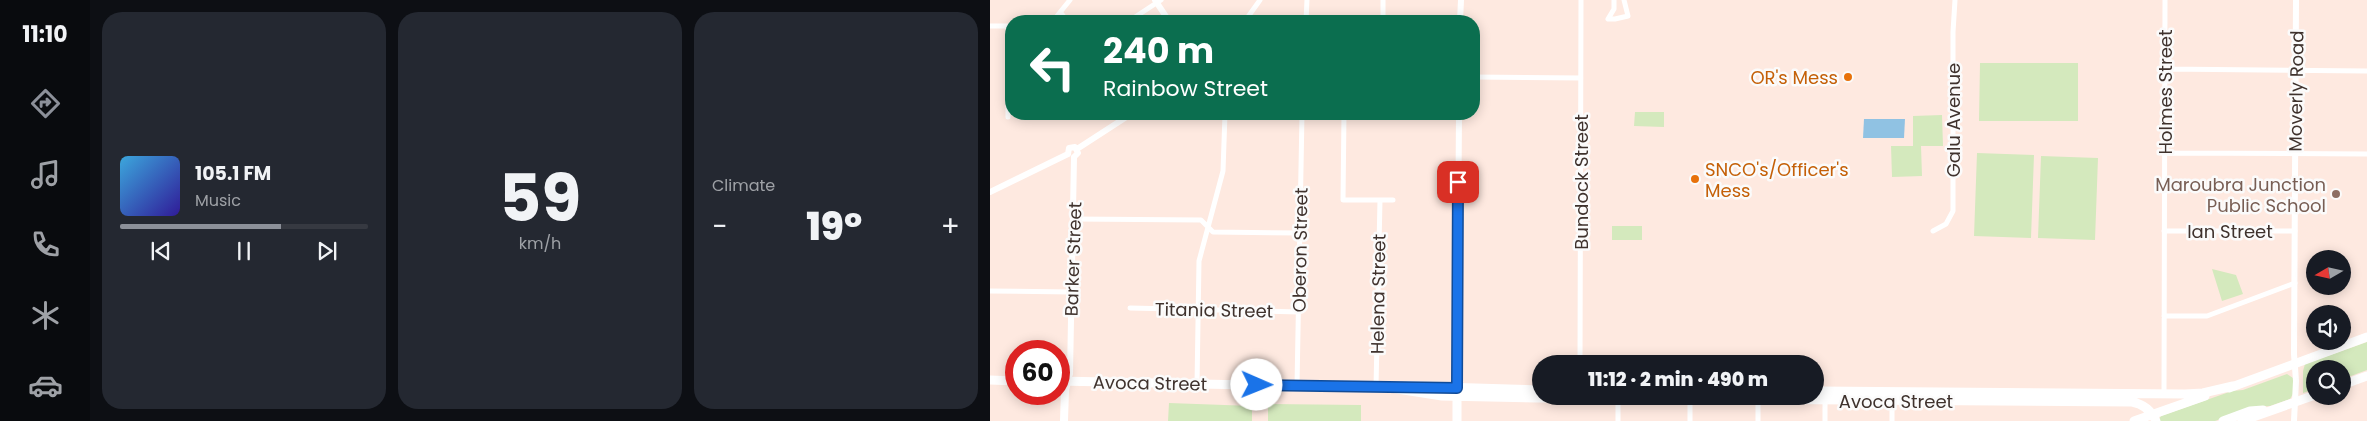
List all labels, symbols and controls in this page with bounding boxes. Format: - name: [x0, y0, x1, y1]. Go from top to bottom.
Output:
- text: 11:10: [22, 19, 68, 50]
- text: 240 m: [1103, 26, 1214, 75]
- street label: Holmes Street: [2153, 29, 2178, 155]
- street label: Moverly Road: [2282, 30, 2310, 152]
- icon: left: [1020, 35, 1085, 100]
- street label: Galu Avenue: [1941, 63, 1966, 177]
- place label: OR's Mess: [1750, 65, 1838, 90]
- marker: OR's Mess: [1842, 71, 1854, 83]
- text: Rainbow Street: [1103, 73, 1268, 104]
- icon: directions: [28, 86, 63, 121]
- street label: Bundock Street: [1569, 114, 1594, 250]
- text: 59: [499, 153, 581, 244]
- icon: music: [28, 157, 63, 192]
- place label: SNCO's/Officer's Mess: [1705, 157, 1849, 203]
- text: 105.1 FM: [195, 160, 271, 187]
- pin: [1437, 161, 1479, 203]
- icon: arrive: [1444, 168, 1472, 196]
- place label: Maroubra Junction Public School: [2155, 172, 2326, 218]
- marker: SNCO's/Officer's Mess: [1689, 173, 1701, 185]
- text: Climate: [712, 174, 775, 197]
- street label: Oberon Street: [1286, 187, 1314, 313]
- marker: Maroubra Junction Public School: [2330, 188, 2342, 200]
- text: Music: [195, 189, 241, 212]
- text: 19°: [806, 200, 862, 253]
- street label: Barker Street: [1059, 201, 1087, 317]
- text: −: [712, 207, 727, 246]
- text: +: [941, 207, 960, 246]
- street label: Ian Street: [2187, 219, 2273, 244]
- icon: phone: [28, 227, 63, 262]
- text: km/h: [519, 232, 561, 255]
- street label: Helena Street: [1364, 234, 1392, 354]
- icon: previous: [147, 237, 175, 265]
- icon: pause: [230, 237, 258, 265]
- icon: next: [313, 237, 341, 265]
- north arrow: [2306, 250, 2351, 295]
- map controls: [2306, 250, 2351, 405]
- street label: Titania Street: [1155, 296, 1273, 324]
- icon: climate: [28, 298, 63, 333]
- button: sound: [2306, 305, 2351, 350]
- speed limit sign: 60: [1005, 340, 1070, 405]
- position arrow: [1230, 358, 1282, 410]
- button: search: [2306, 360, 2351, 405]
- text: 11:12 · 2 min · 490 m: [1588, 366, 1768, 393]
- icon: car: [28, 368, 63, 403]
- street label: Avoca Street: [1093, 370, 1207, 396]
- street label: Avoca Street: [1839, 389, 1953, 414]

